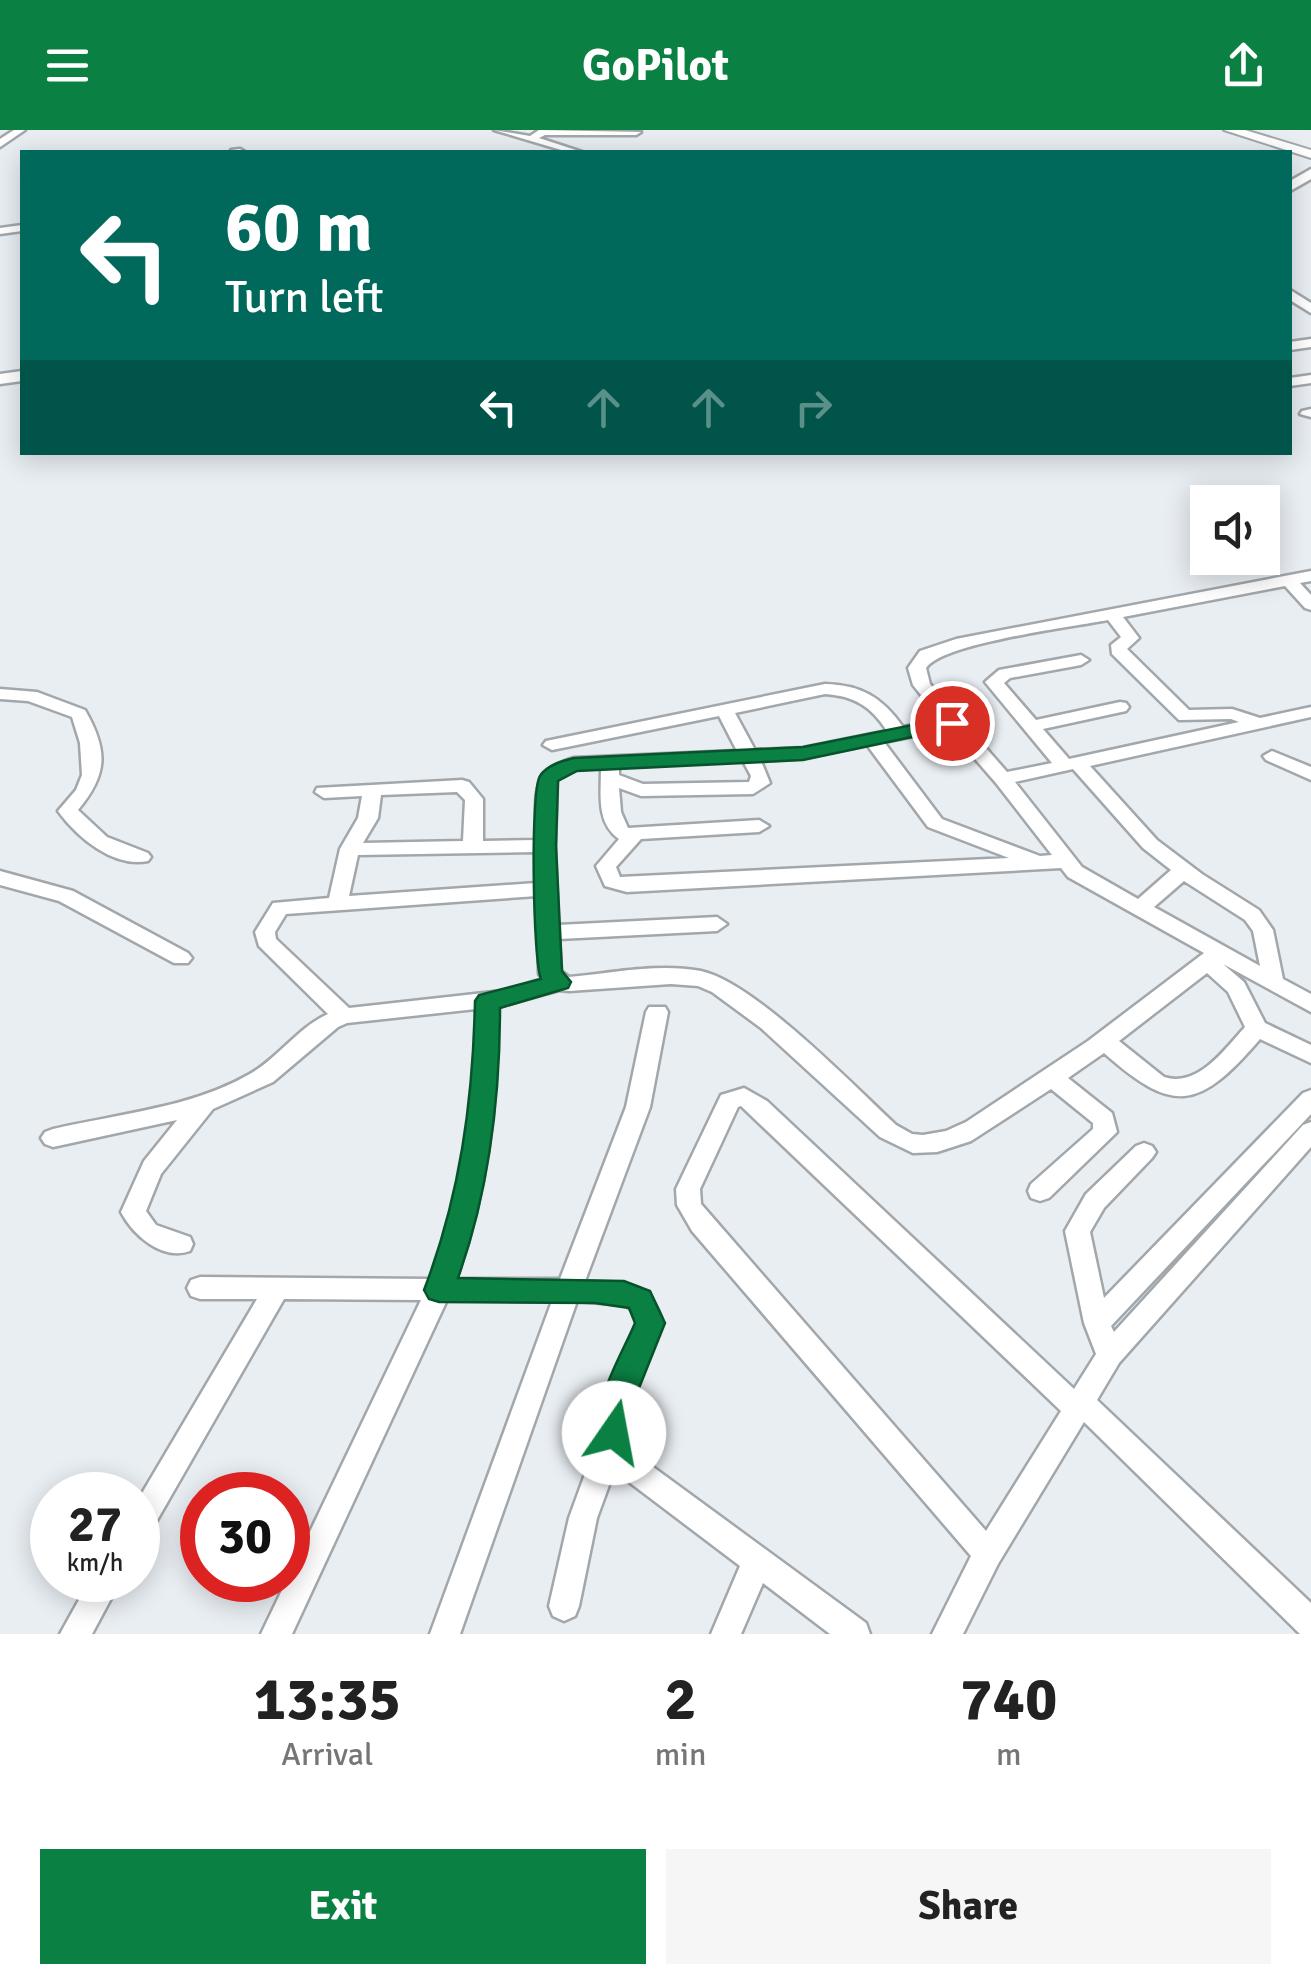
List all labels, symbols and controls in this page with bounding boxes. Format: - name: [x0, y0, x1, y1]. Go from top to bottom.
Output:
- icon: menu: [40, 38, 95, 93]
- text: GoPilot: [582, 38, 729, 93]
- icon: share: [1216, 38, 1271, 93]
- text: 60 m: [225, 184, 373, 270]
- icon: left: [60, 190, 190, 320]
- text: Turn left: [225, 270, 384, 325]
- icon: left: [471, 380, 526, 435]
- icon: ahead: [576, 380, 631, 435]
- icon: ahead: [681, 380, 736, 435]
- icon: right: [786, 380, 841, 435]
- map controls: [1190, 485, 1280, 575]
- button: sound: [1190, 485, 1280, 575]
- pin: [910, 681, 995, 766]
- icon: arrive: [925, 696, 980, 751]
- position arrow: [562, 1381, 666, 1485]
- speed limit sign: 30: [180, 1472, 310, 1602]
- text: 27: [68, 1494, 122, 1556]
- text: km/h: [67, 1547, 123, 1578]
- text: 13:35: [254, 1663, 401, 1737]
- text: 2: [664, 1663, 697, 1737]
- text: 740: [960, 1663, 1057, 1737]
- text: Arrival: [281, 1735, 373, 1774]
- text: min: [655, 1735, 706, 1774]
- text: m: [996, 1735, 1021, 1774]
- button: Exit: [40, 1849, 646, 1964]
- button: Share: [666, 1849, 1271, 1964]

